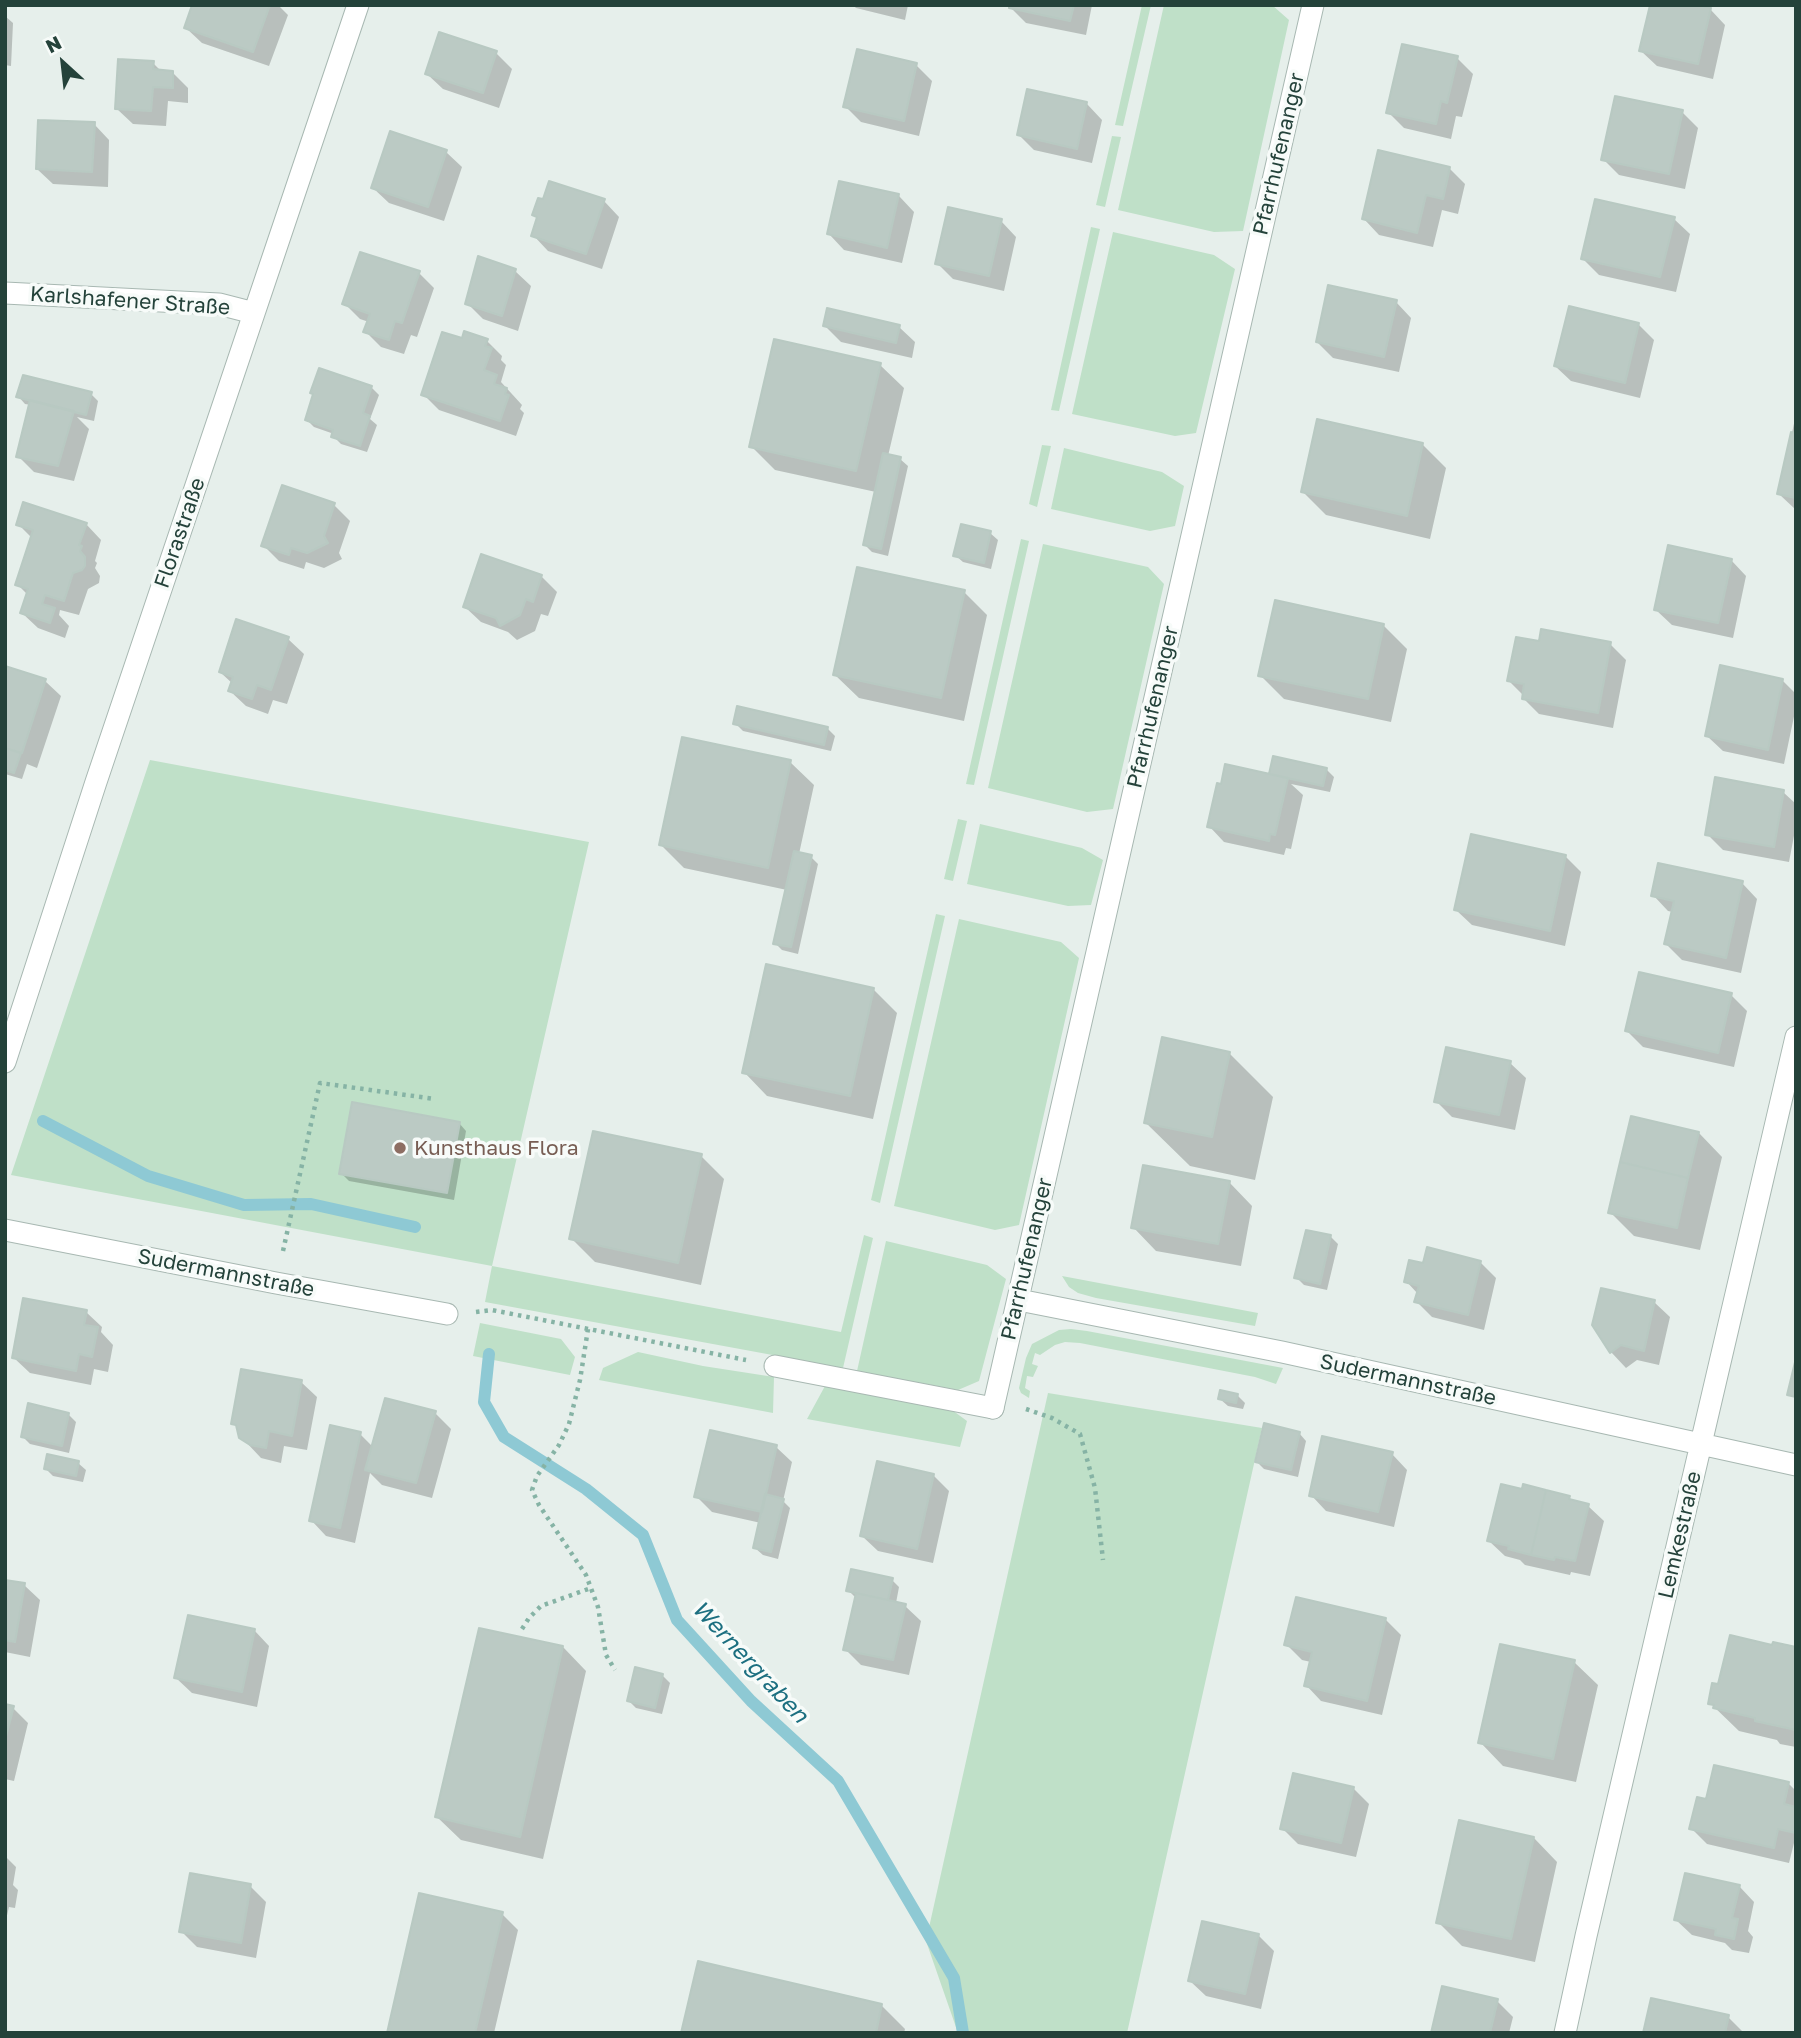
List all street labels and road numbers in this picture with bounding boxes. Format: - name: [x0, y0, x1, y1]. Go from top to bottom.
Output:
- street label: Pfarrhufenanger: [1248, 70, 1310, 238]
- street label: Karlshafener Straße: [29, 281, 231, 321]
- street label: Florastraße: [149, 474, 211, 592]
- street label: Pfarrhufenanger: [1122, 623, 1184, 791]
- street label: Pfarrhufenanger: [996, 1175, 1058, 1343]
- street label: Sudermannstraße: [136, 1244, 316, 1302]
- street label: Sudermannstraße: [1318, 1349, 1498, 1411]
- street label: Lemkestraße: [1653, 1469, 1707, 1601]

